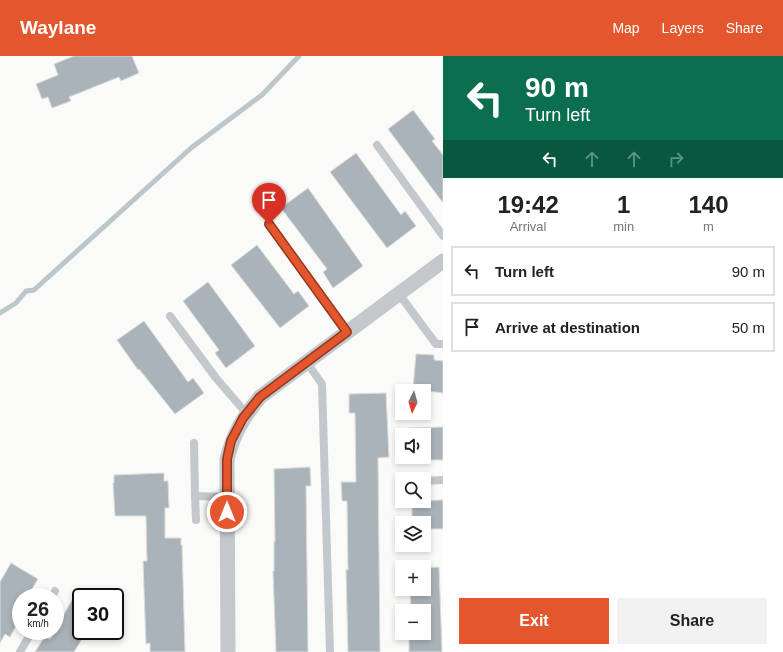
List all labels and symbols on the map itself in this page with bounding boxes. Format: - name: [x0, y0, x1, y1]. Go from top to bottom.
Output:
- pin: [252, 183, 286, 224]
- north arrow: [395, 384, 431, 420]
- position arrow: [206, 491, 248, 533]
- speed limit sign: 30: [72, 588, 124, 640]

